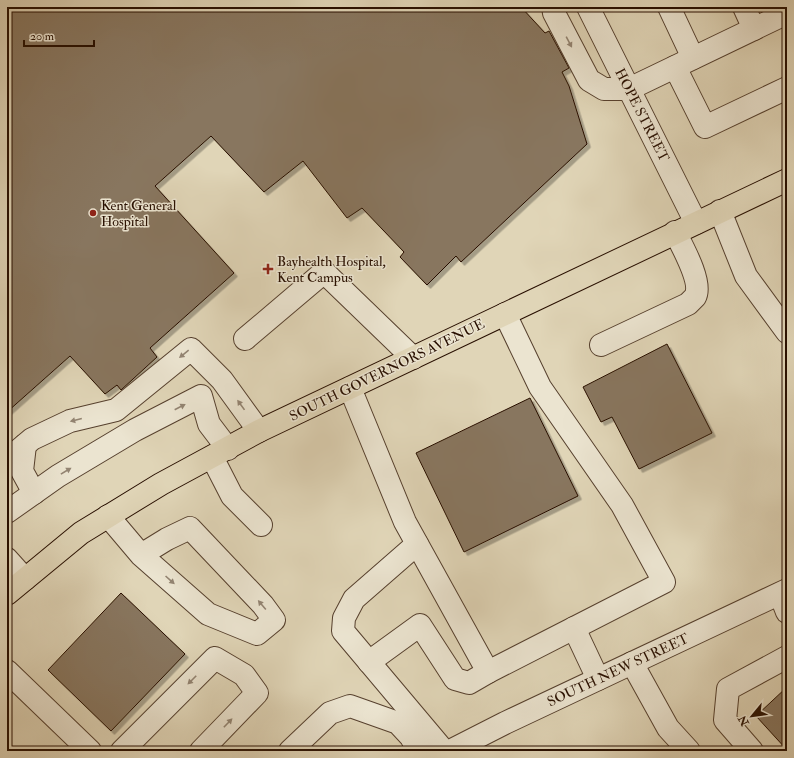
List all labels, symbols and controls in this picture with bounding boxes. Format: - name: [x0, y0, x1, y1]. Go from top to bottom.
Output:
- scale bar: [24, 22, 94, 48]
- text: 20 m: [30, 29, 55, 44]
- one-way arrow: [566, 36, 573, 48]
- street label: HOPE STREET: [611, 65, 673, 165]
- place label: Kent General Hospital: [101, 197, 177, 231]
- marker: Kent General Hospital: [88, 208, 98, 218]
- place label: Bayhealth Hospital, Kent Campus: [277, 253, 386, 287]
- marker: Bayhealth Hospital, Kent Campus: [262, 263, 274, 275]
- street label: SOUTH GOVERNORS AVENUE: [287, 315, 487, 425]
- one-way arrow: [179, 350, 190, 359]
- one-way arrow: [237, 400, 246, 411]
- one-way arrow: [174, 404, 185, 410]
- one-way arrow: [69, 417, 81, 423]
- one-way arrow: [60, 467, 72, 474]
- one-way arrow: [165, 576, 175, 585]
- one-way arrow: [258, 600, 267, 611]
- street label: SOUTH NEW STREET: [545, 629, 692, 710]
- one-way arrow: [187, 675, 197, 685]
- north arrow: [732, 696, 772, 736]
- text: N: [735, 712, 752, 729]
- one-way arrow: [224, 718, 233, 728]

